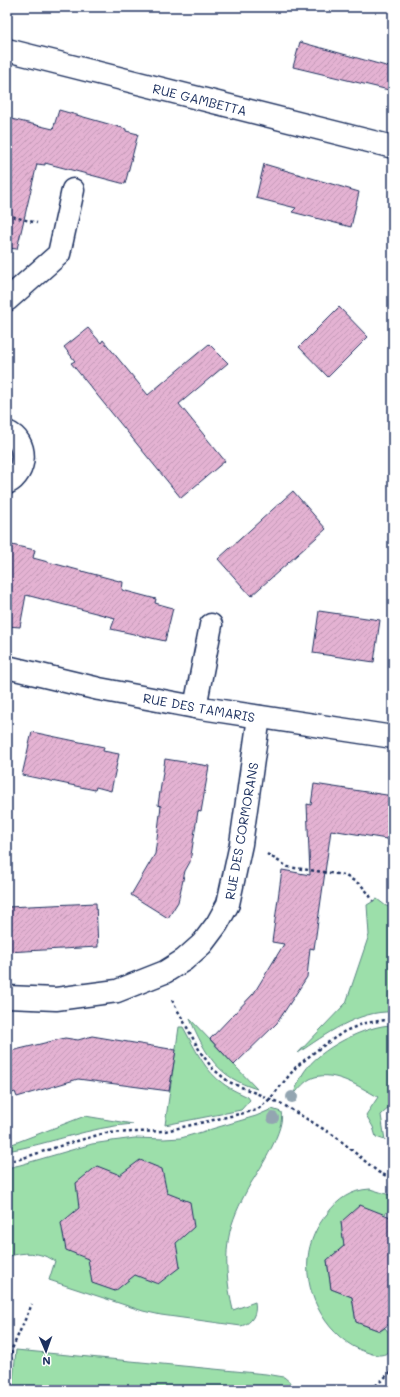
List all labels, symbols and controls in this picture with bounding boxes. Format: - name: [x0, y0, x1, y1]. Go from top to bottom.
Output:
- street label: RUE GAMBETTA: [151, 79, 249, 119]
- street label: RUE DES TAMARIS: [142, 689, 256, 725]
- street label: RUE DES CORMORANS: [221, 761, 261, 901]
- north arrow: [26, 1331, 66, 1371]
- text: N: [42, 1354, 51, 1369]

